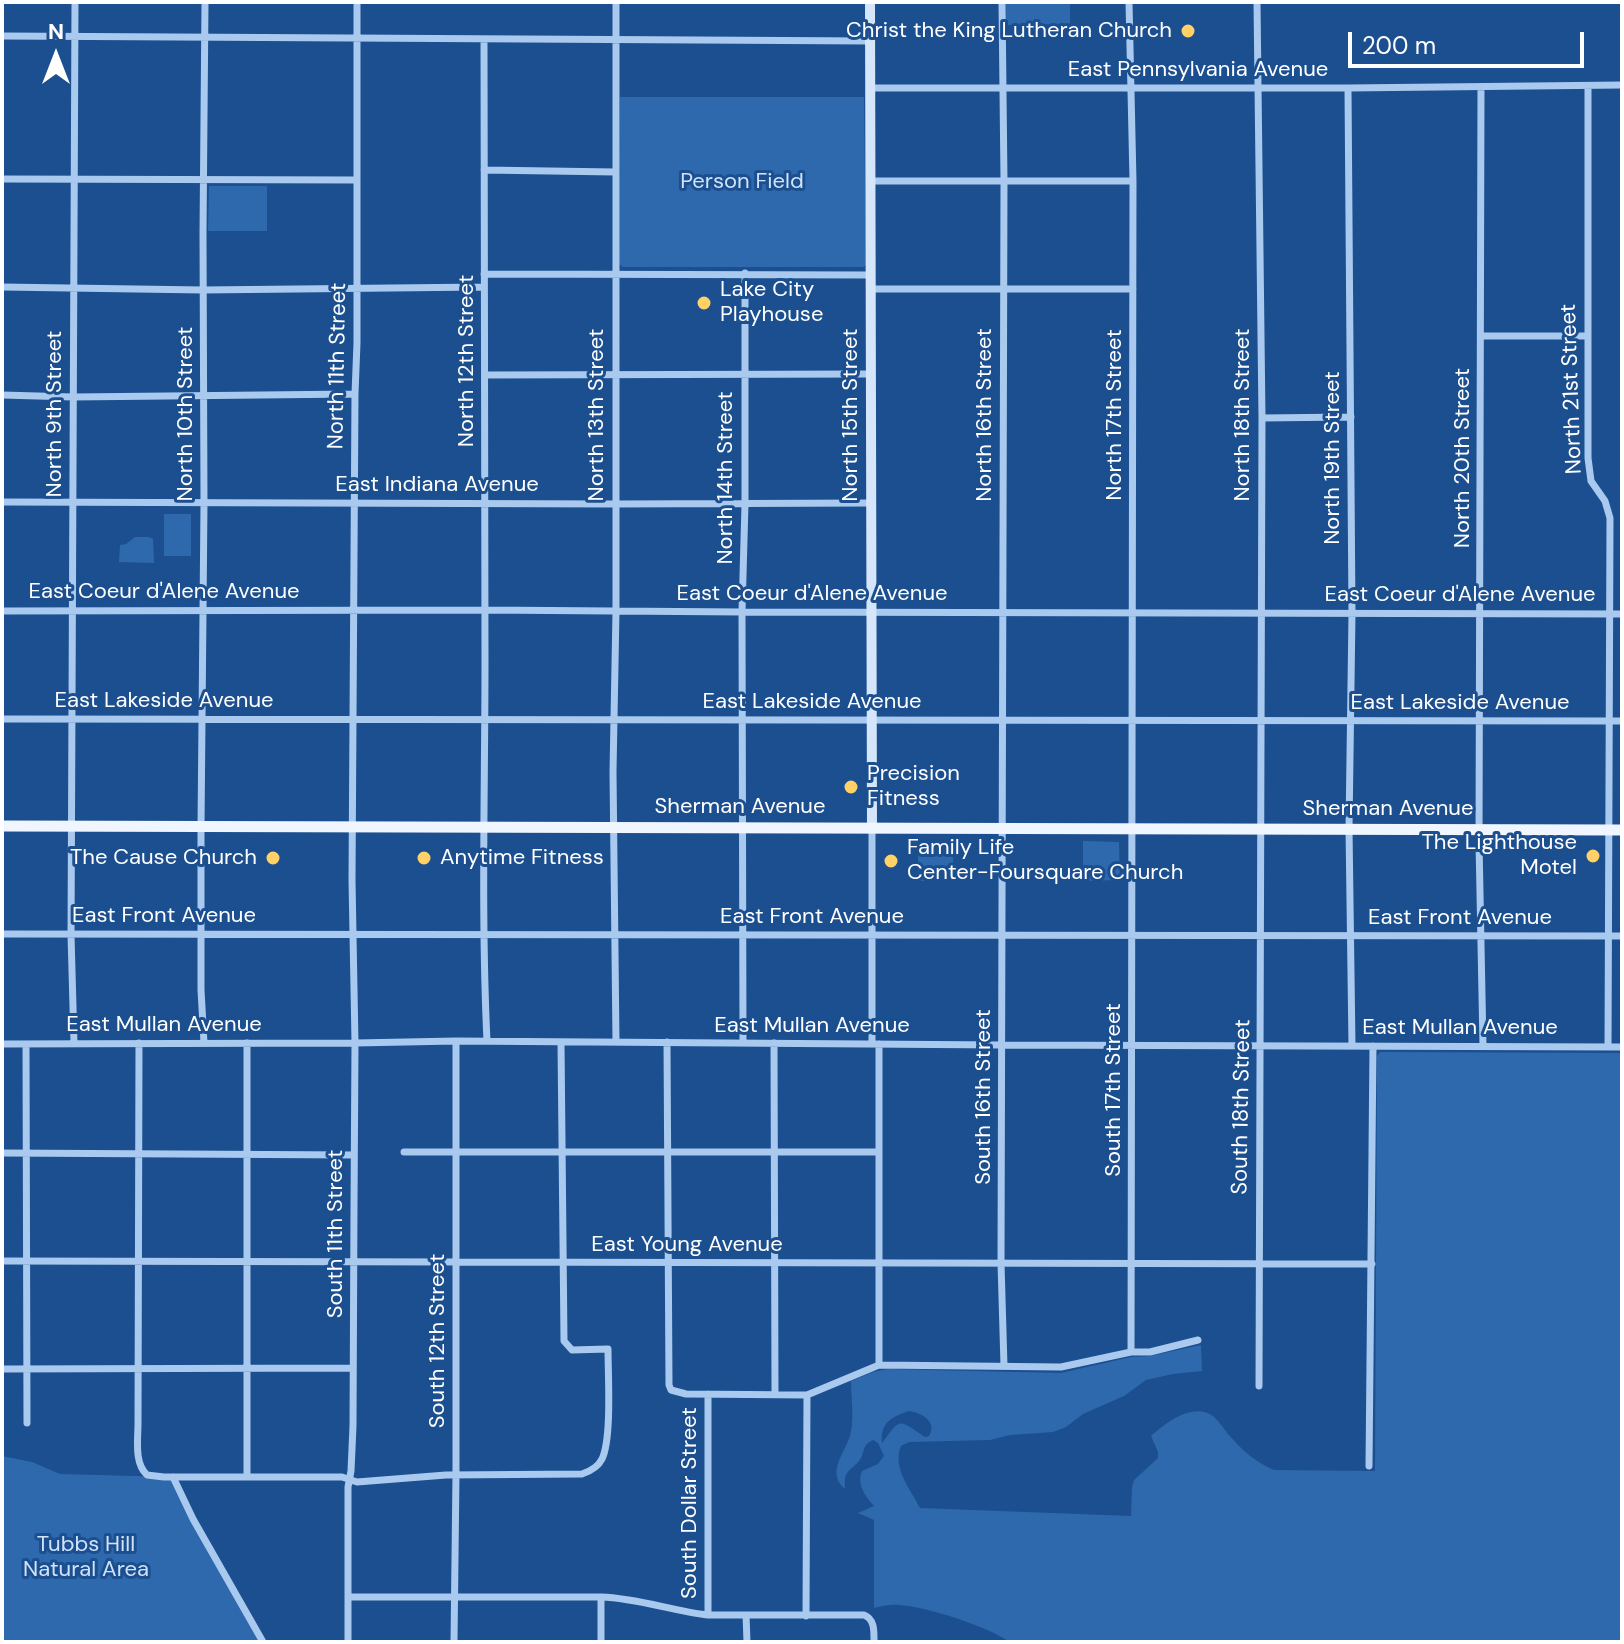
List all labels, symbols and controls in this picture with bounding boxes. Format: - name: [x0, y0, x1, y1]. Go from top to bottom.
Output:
- north arrow: [16, 16, 96, 96]
- scale bar: [1352, 16, 1588, 66]
- text: N: [48, 17, 64, 46]
- place label: Christ the King Lutheran Church: [846, 18, 1172, 44]
- marker: Christ the King Lutheran Church: [1179, 22, 1197, 40]
- text: 200 m: [1362, 30, 1436, 61]
- street label: East Pennsylvania Avenue: [1068, 57, 1328, 83]
- park label: Person Field: [680, 169, 804, 195]
- street label: North 12th Street: [454, 275, 480, 447]
- place label: Lake City Playhouse: [720, 277, 823, 328]
- street label: North 11th Street: [323, 282, 353, 450]
- marker: Lake City Playhouse: [695, 294, 713, 312]
- street label: North 21st Street: [1556, 303, 1588, 475]
- street label: North 10th Street: [173, 327, 199, 501]
- street label: North 15th Street: [838, 328, 864, 502]
- street label: North 16th Street: [972, 328, 998, 502]
- street label: North 18th Street: [1230, 328, 1256, 502]
- street label: North 13th Street: [584, 329, 610, 501]
- street label: North 17th Street: [1102, 329, 1128, 501]
- street label: North 9th Street: [42, 331, 68, 497]
- street label: North 20th Street: [1450, 368, 1476, 548]
- street label: North 19th Street: [1320, 371, 1346, 545]
- street label: North 14th Street: [713, 391, 739, 565]
- street label: East Indiana Avenue: [335, 472, 539, 498]
- street label: East Coeur d'Alene Avenue: [28, 579, 300, 605]
- street label: East Coeur d'Alene Avenue: [676, 581, 948, 607]
- street label: East Coeur d'Alene Avenue: [1324, 582, 1596, 608]
- street label: East Lakeside Avenue: [54, 688, 274, 714]
- street label: East Lakeside Avenue: [702, 689, 922, 715]
- street label: East Lakeside Avenue: [1350, 690, 1570, 716]
- place label: Precision Fitness: [867, 761, 960, 812]
- marker: Precision Fitness: [842, 778, 860, 796]
- street label: Sherman Avenue: [655, 794, 825, 820]
- street label: Sherman Avenue: [1303, 796, 1473, 822]
- place label: The Lighthouse Motel: [1421, 830, 1577, 882]
- place label: Family Life Center-Foursquare Church: [907, 835, 1183, 886]
- place label: The Cause Church: [70, 845, 257, 871]
- place label: Anytime Fitness: [440, 845, 604, 871]
- marker: The Lighthouse Motel: [1584, 847, 1602, 865]
- marker: The Cause Church: [264, 849, 282, 867]
- marker: Anytime Fitness: [415, 849, 433, 867]
- marker: Family Life Center-Foursquare Church: [882, 852, 900, 870]
- street label: East Front Avenue: [72, 903, 256, 929]
- street label: East Front Avenue: [720, 904, 904, 930]
- street label: East Front Avenue: [1368, 905, 1552, 931]
- street label: South 17th Street: [1101, 1003, 1127, 1177]
- street label: South 16th Street: [971, 1009, 997, 1185]
- street label: East Mullan Avenue: [66, 1012, 262, 1038]
- street label: East Mullan Avenue: [714, 1013, 910, 1039]
- street label: East Mullan Avenue: [1362, 1015, 1558, 1041]
- street label: South 18th Street: [1227, 1019, 1257, 1195]
- street label: South 11th Street: [323, 1150, 349, 1318]
- street label: East Young Avenue: [591, 1232, 783, 1258]
- street label: South 12th Street: [425, 1254, 451, 1428]
- street label: South Dollar Street: [677, 1407, 703, 1599]
- park label: Tubbs Hill Natural Area: [23, 1532, 149, 1584]

